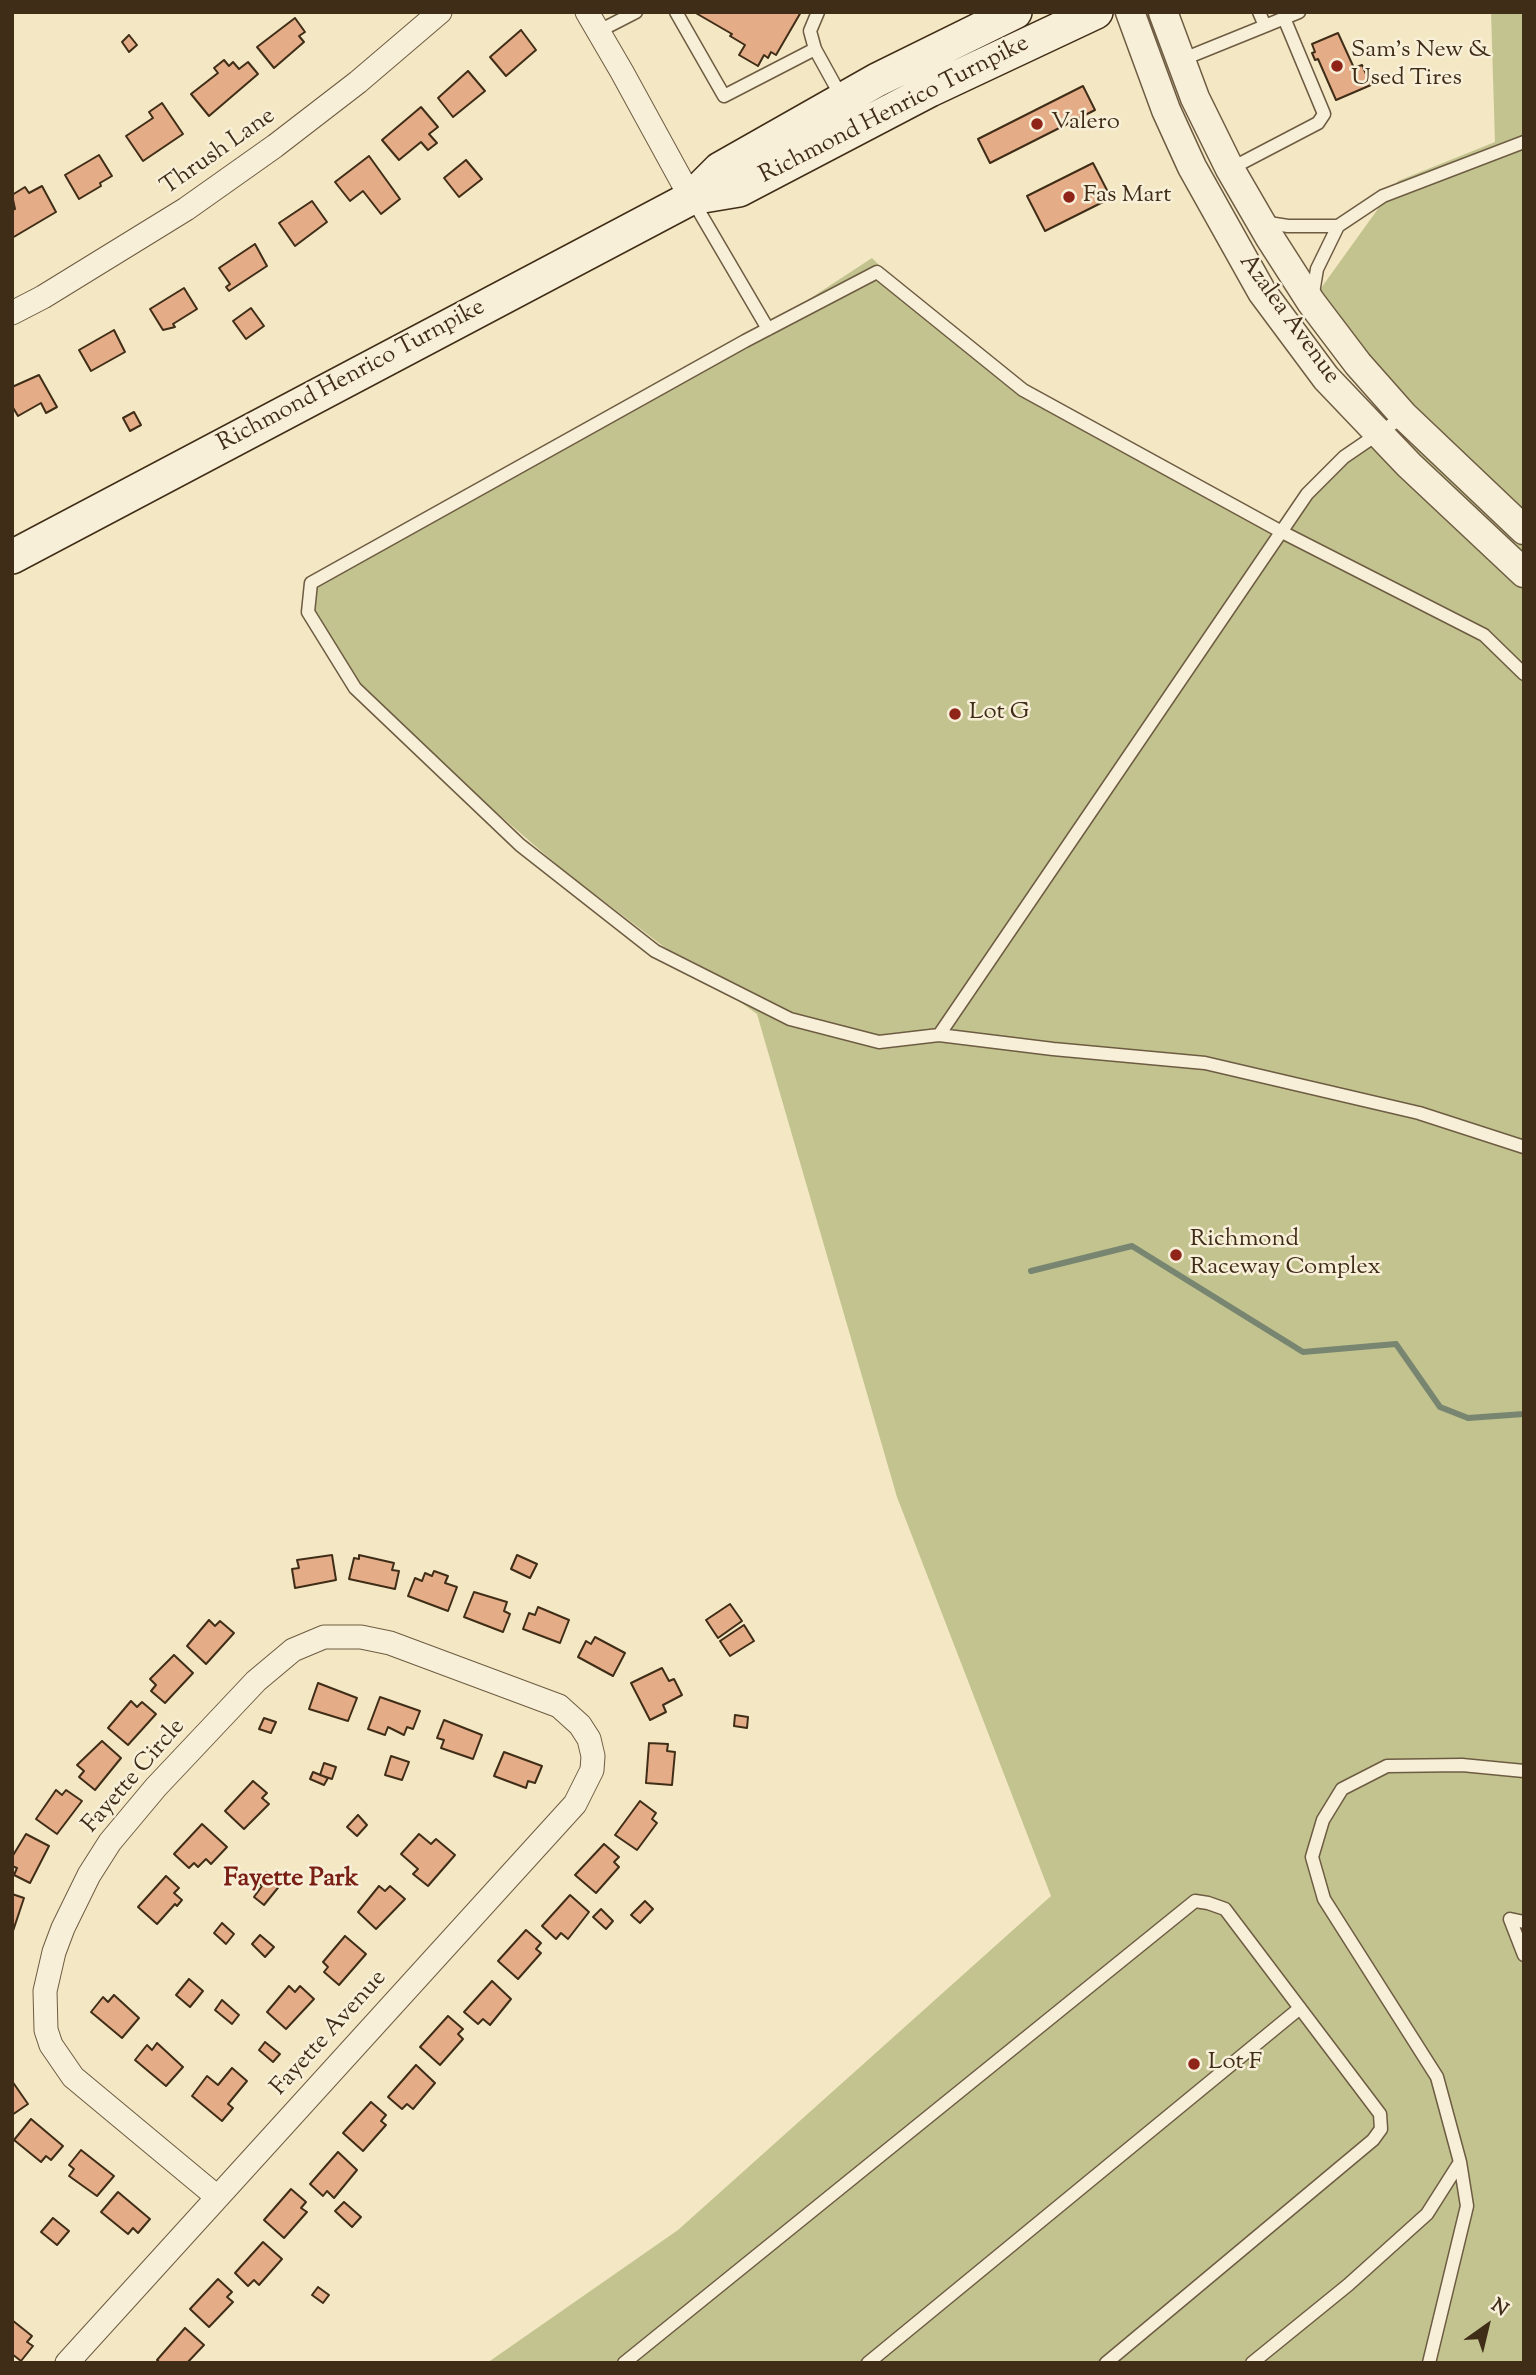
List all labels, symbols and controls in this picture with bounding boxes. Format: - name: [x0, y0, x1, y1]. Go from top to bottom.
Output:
- street label: Richmond Henrico Turnpike: [755, 30, 1035, 192]
- place label: Sam's New & Used Tires: [1351, 38, 1491, 94]
- marker: Sam's New & Used Tires: [1329, 58, 1345, 74]
- street label: Thrush Lane: [156, 103, 282, 203]
- place label: Valero: [1051, 110, 1120, 138]
- marker: Valero: [1029, 116, 1045, 132]
- place label: Fas Mart: [1083, 183, 1172, 211]
- marker: Fas Mart: [1061, 189, 1077, 205]
- street label: Azalea Avenue: [1231, 249, 1345, 391]
- street label: Richmond Henrico Turnpike: [213, 294, 491, 460]
- place label: Lot G: [969, 700, 1029, 728]
- marker: Lot G: [947, 706, 963, 722]
- place label: Richmond Raceway Complex: [1190, 1227, 1381, 1283]
- marker: Richmond Raceway Complex: [1168, 1247, 1184, 1263]
- street label: Fayette Circle: [78, 1714, 192, 1840]
- district label: Fayette Park: [223, 1865, 359, 1897]
- street label: Fayette Avenue: [266, 1965, 394, 2103]
- place label: Lot F: [1208, 2050, 1262, 2078]
- marker: Lot F: [1186, 2056, 1202, 2072]
- north arrow: [1452, 2291, 1522, 2361]
- text: N: [1485, 2293, 1513, 2324]

